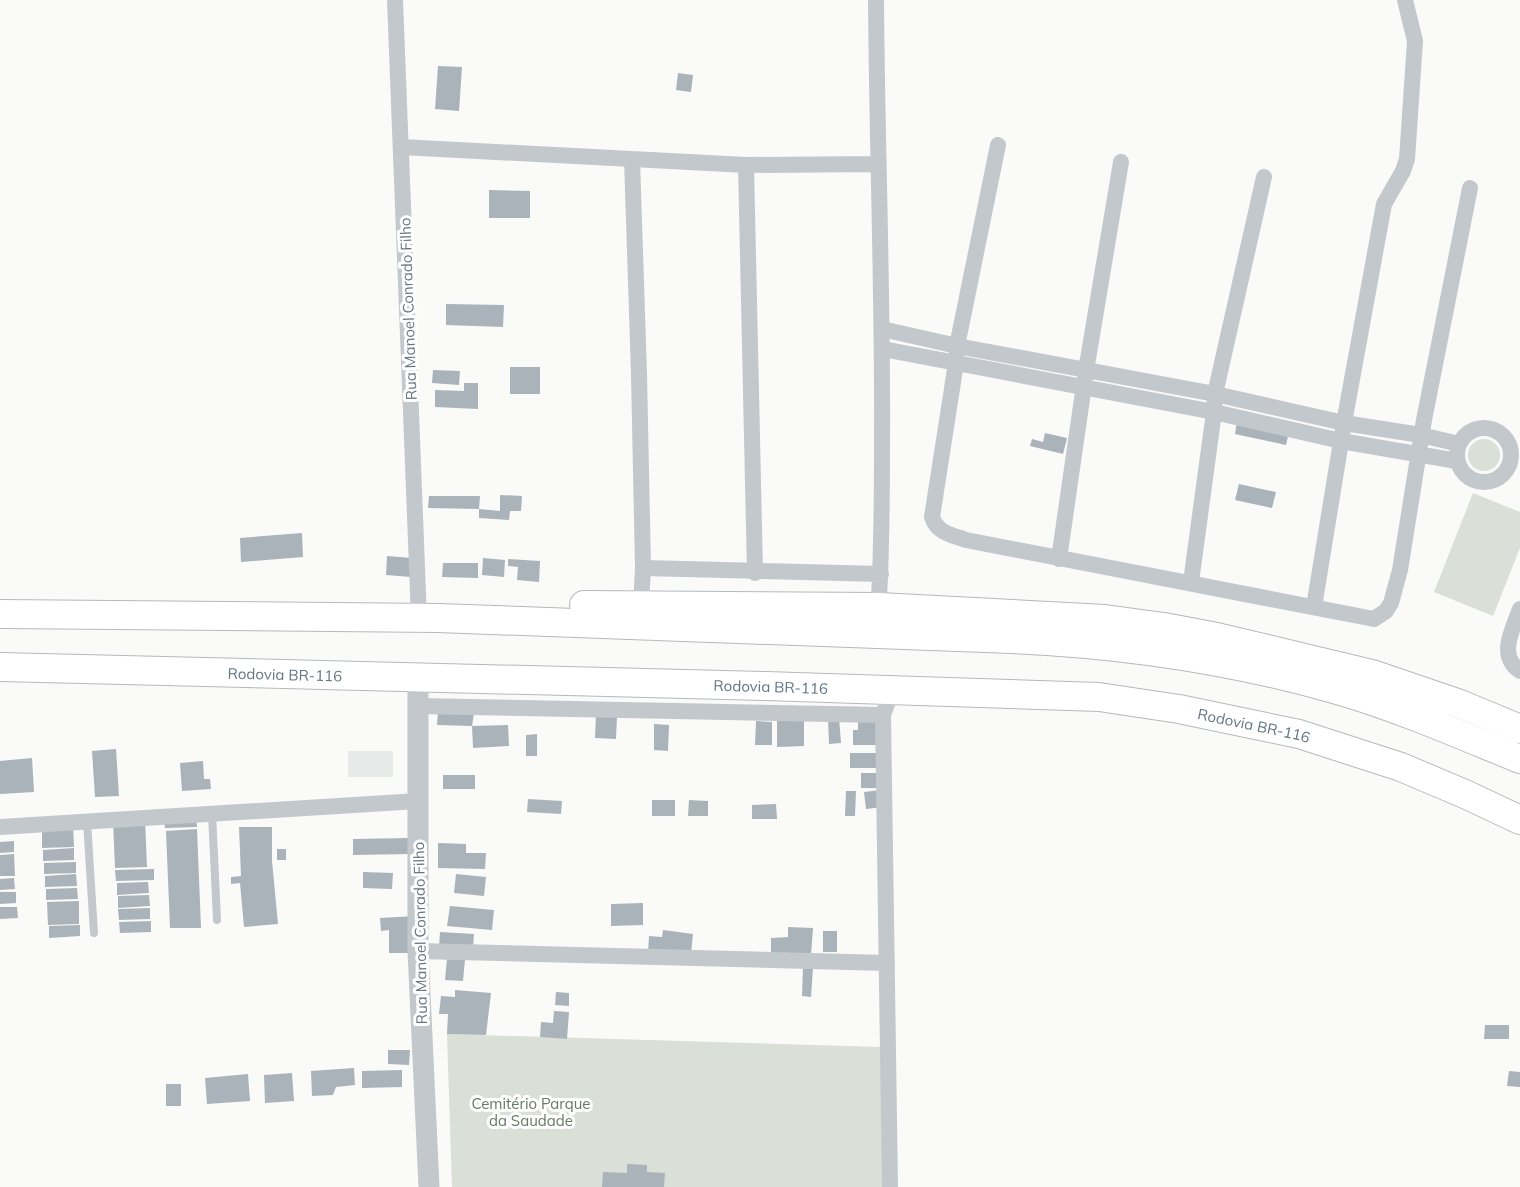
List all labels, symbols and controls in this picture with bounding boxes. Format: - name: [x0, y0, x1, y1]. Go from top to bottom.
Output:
- street label: Rua Manoel Conrado Filho: [395, 217, 421, 401]
- street label: Rodovia BR-116: [227, 663, 342, 685]
- street label: Rodovia BR-116: [713, 675, 828, 698]
- street label: Rodovia BR-116: [1196, 704, 1313, 747]
- street label: Rua Manoel Conrado Filho: [409, 842, 431, 1024]
- park label: Cemitério Parque da Saudade: [471, 1094, 591, 1130]

